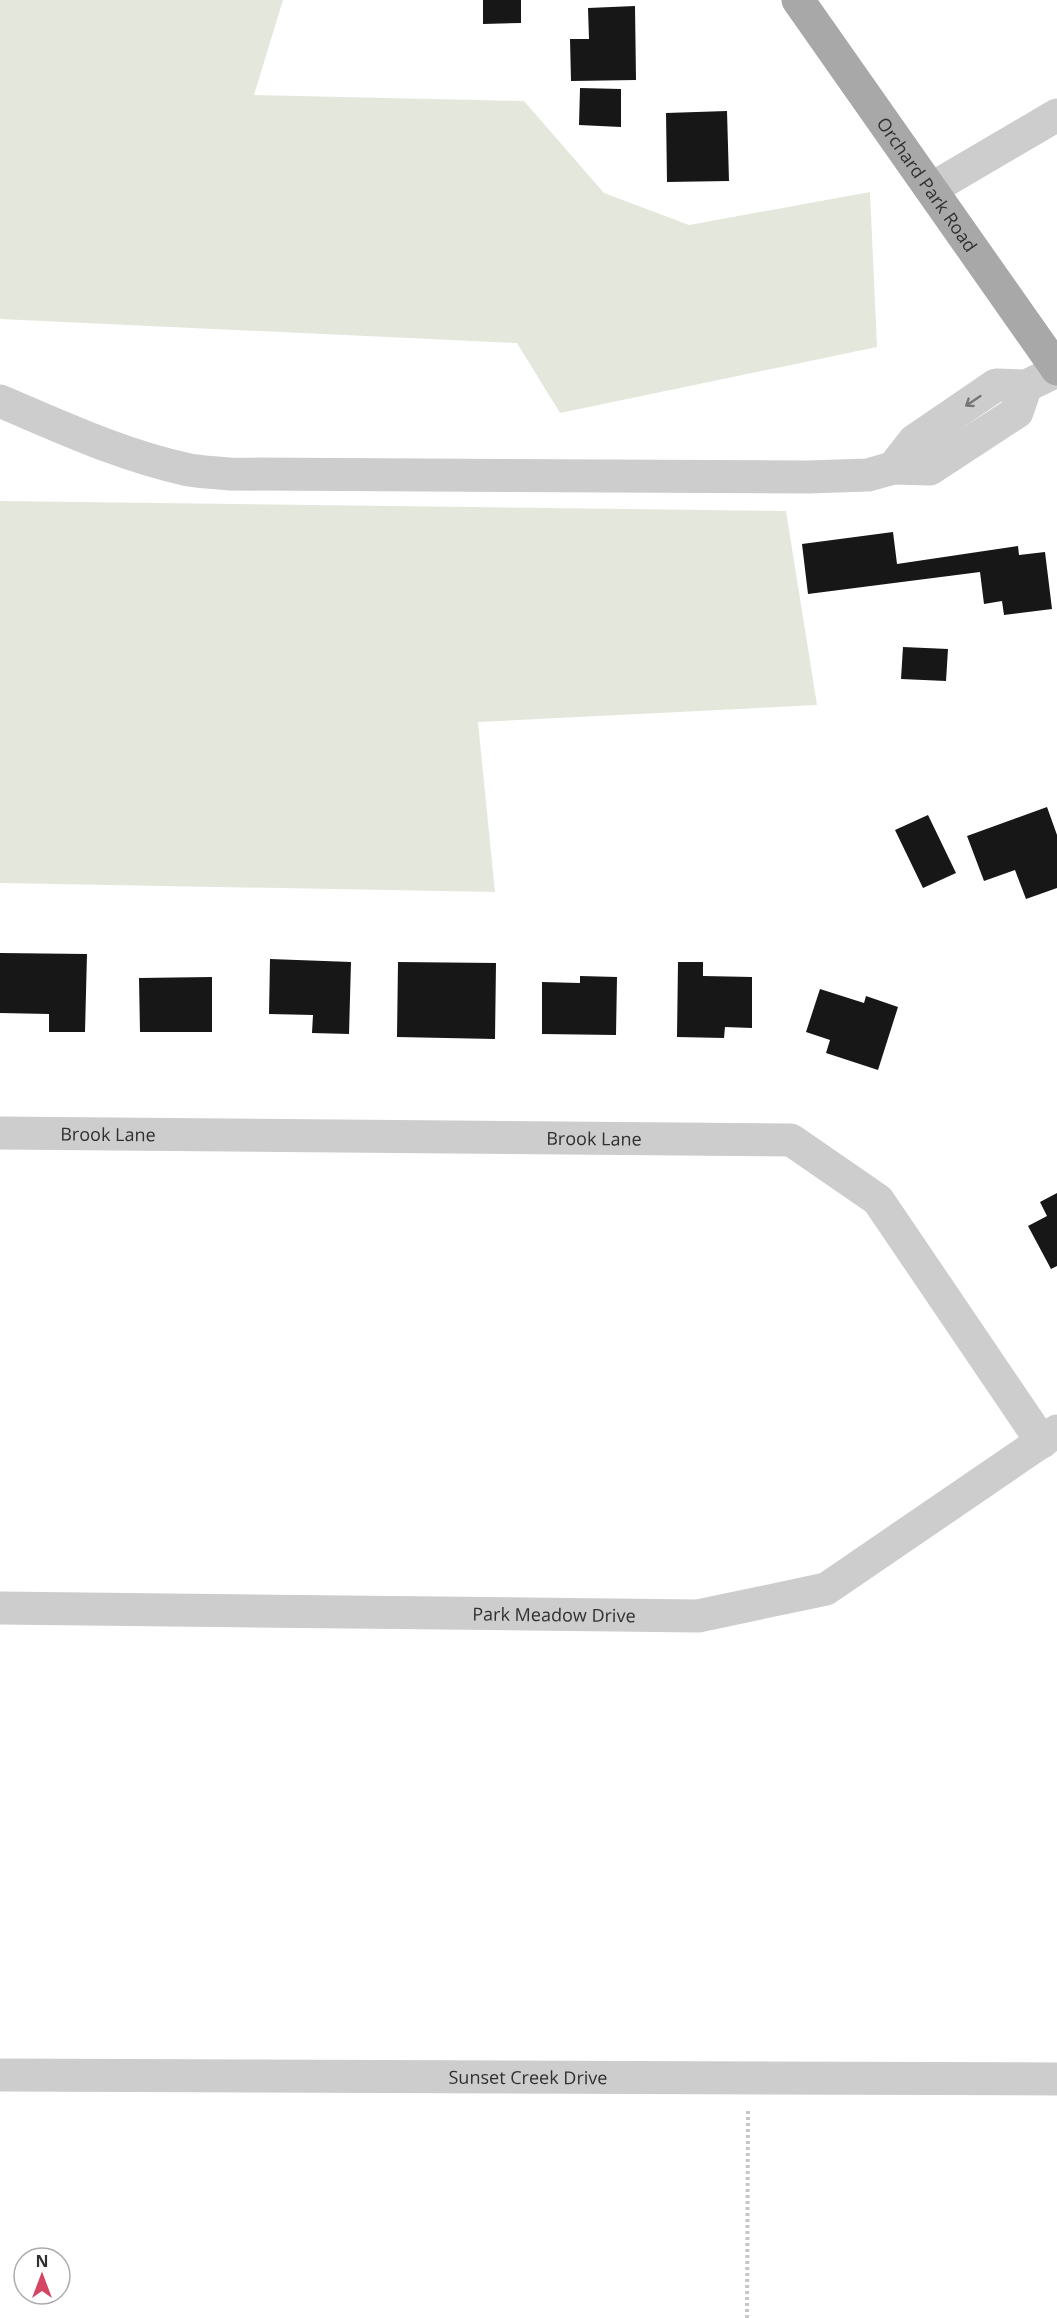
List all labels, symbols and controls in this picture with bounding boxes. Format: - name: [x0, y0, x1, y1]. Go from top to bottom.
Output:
- street label: Orchard Park Road: [872, 112, 983, 256]
- one-way arrow: [965, 395, 981, 407]
- street label: Brook Lane: [60, 1122, 156, 1146]
- street label: Brook Lane: [546, 1126, 642, 1151]
- street label: Park Meadow Drive: [472, 1601, 636, 1627]
- street label: Sunset Creek Drive: [448, 2065, 608, 2089]
- north arrow: [12, 2246, 72, 2306]
- text: N: [35, 2250, 49, 2272]

